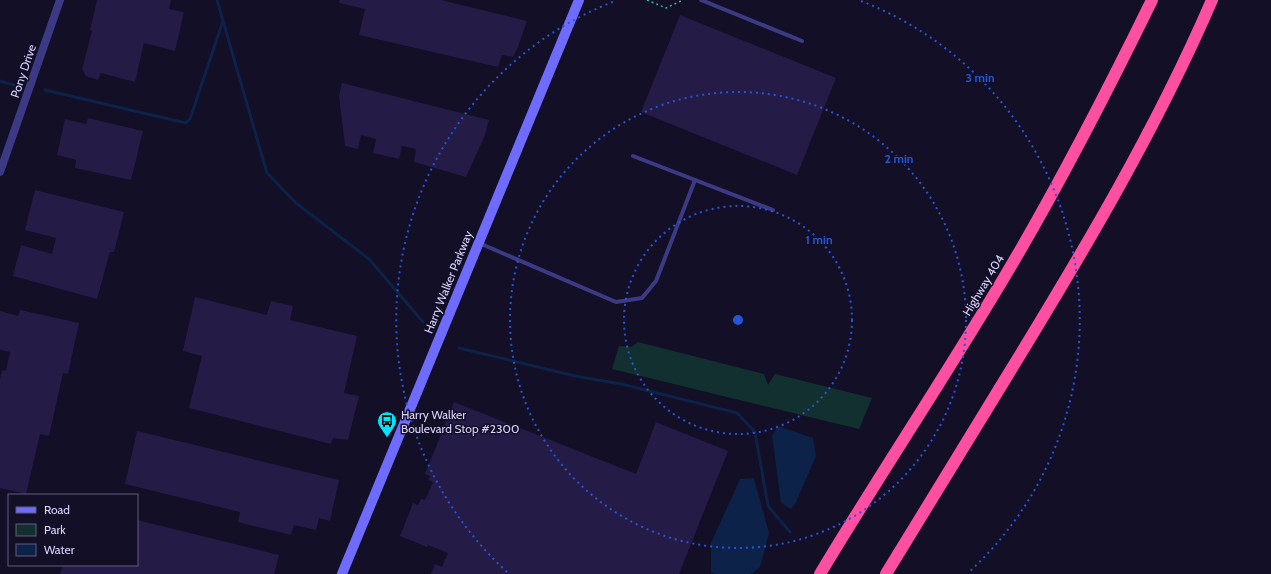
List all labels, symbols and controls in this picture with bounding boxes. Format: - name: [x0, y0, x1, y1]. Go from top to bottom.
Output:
- street label: Pony Drive: [7, 42, 39, 100]
- text: 3 min: [965, 70, 995, 85]
- text: 2 min: [885, 151, 913, 166]
- street label: Harry Walker Parkway: [421, 228, 475, 336]
- text: 1 min: [805, 232, 833, 247]
- street label: Highway 404: [959, 252, 1007, 318]
- centre of rings: [731, 313, 745, 327]
- place label: Harry Walker Boulevard Stop #2300: [401, 407, 519, 436]
- bus stop icon: Harry Walker Boulevard Stop #2300: [376, 410, 398, 438]
- legend: [8, 494, 138, 566]
- text: Road: [44, 502, 70, 517]
- text: Park: [44, 522, 66, 537]
- text: Water: [44, 542, 75, 557]

